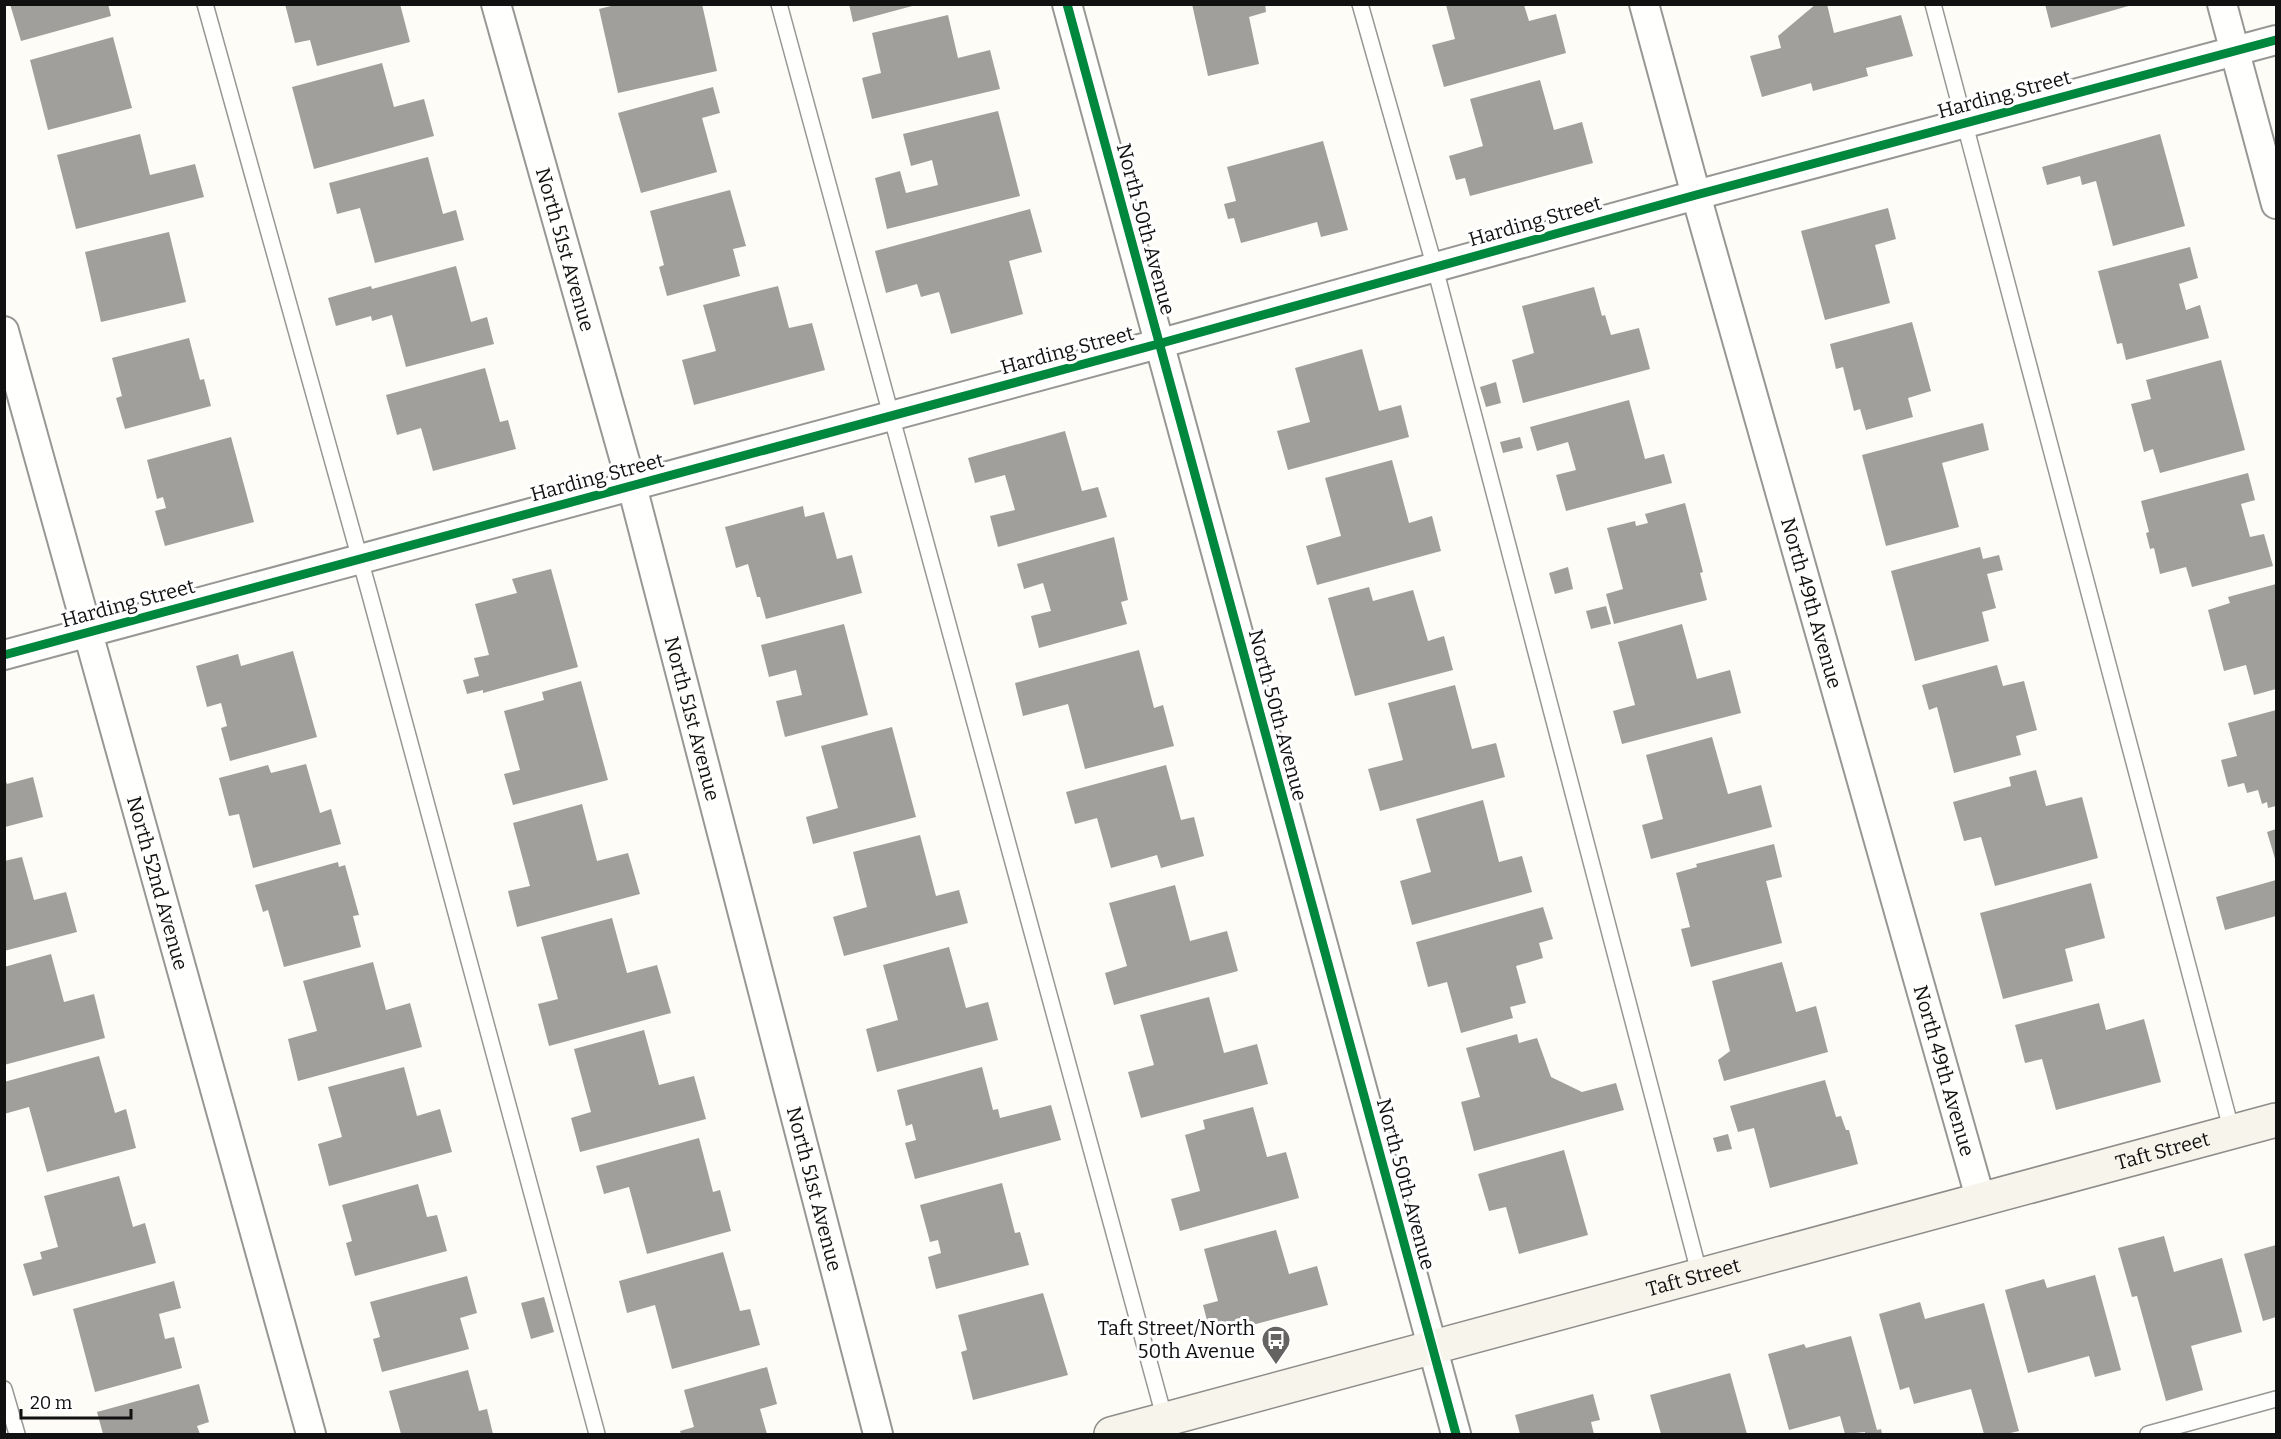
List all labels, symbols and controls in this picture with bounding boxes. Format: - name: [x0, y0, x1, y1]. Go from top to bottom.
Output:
- street label: Harding Street: [1935, 65, 2073, 123]
- street label: North 50th Avenue: [1112, 141, 1180, 317]
- street label: North 51st Avenue: [531, 165, 600, 334]
- street label: Harding Street: [1466, 191, 1604, 251]
- street label: Harding Street: [998, 321, 1136, 379]
- street label: Harding Street: [528, 448, 666, 506]
- street label: North 49th Avenue: [1776, 515, 1847, 691]
- street label: Harding Street: [59, 574, 197, 632]
- street label: North 50th Avenue: [1244, 627, 1312, 803]
- street label: North 51st Avenue: [659, 634, 725, 803]
- street label: North 52nd Avenue: [122, 793, 193, 973]
- street label: North 49th Avenue: [1908, 982, 1980, 1159]
- street label: North 50th Avenue: [1372, 1096, 1440, 1272]
- street label: North 51st Avenue: [782, 1104, 847, 1274]
- street label: Taft Street: [2113, 1126, 2212, 1175]
- street label: Taft Street: [1644, 1253, 1743, 1301]
- place label: Taft Street/North 50th Avenue: [1097, 1316, 1256, 1363]
- bus stop icon: Taft Street/North 50th Avenue: [1260, 1324, 1292, 1366]
- scale bar: [21, 1382, 130, 1420]
- text: 20 m: [30, 1392, 72, 1414]

